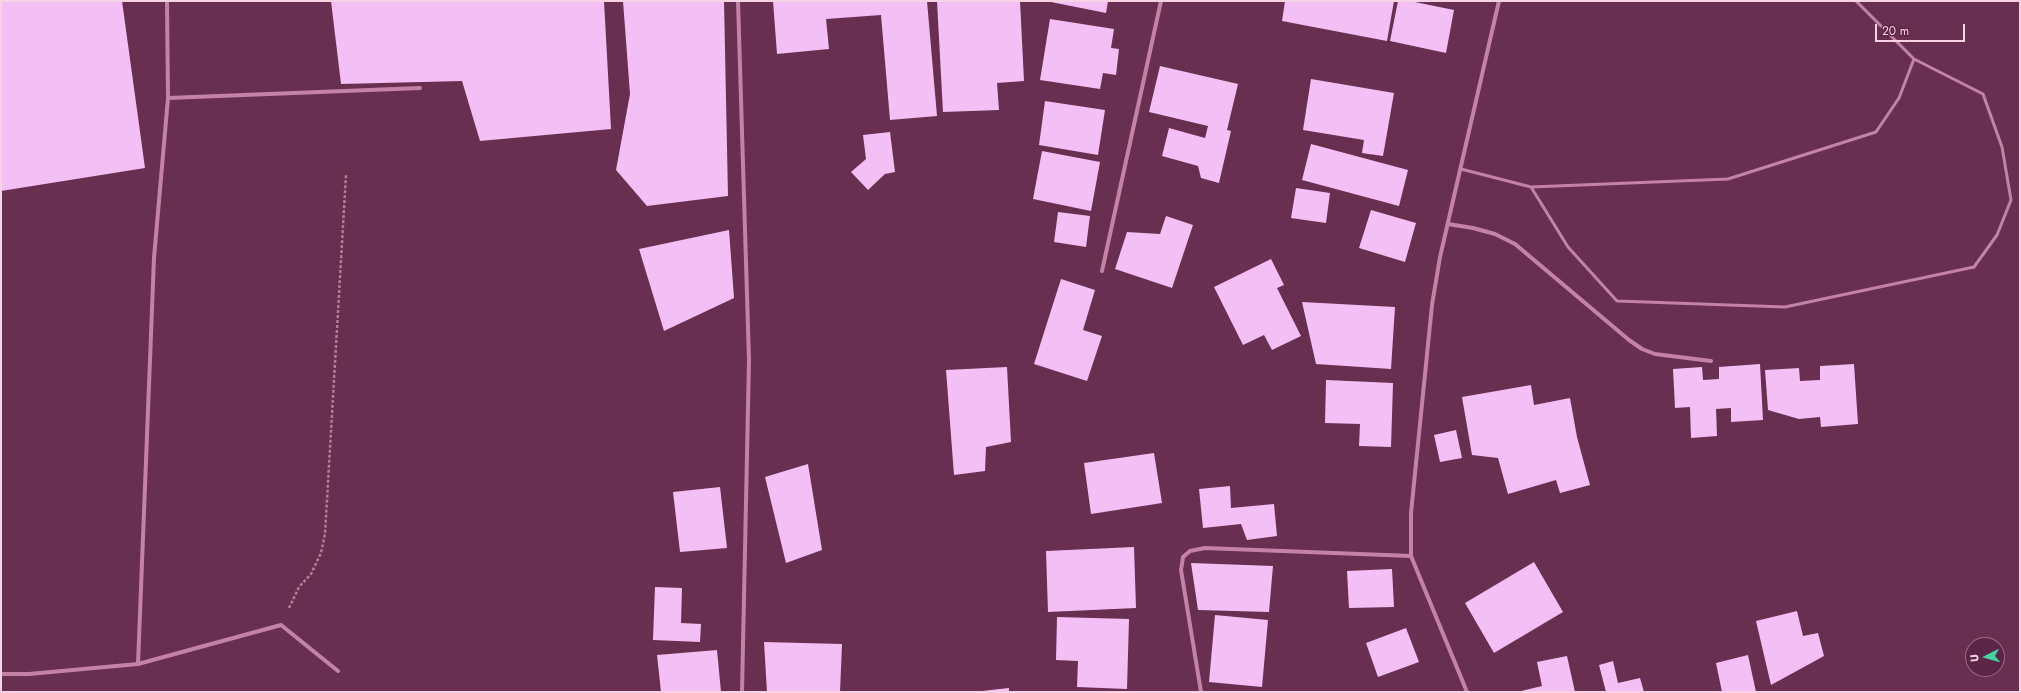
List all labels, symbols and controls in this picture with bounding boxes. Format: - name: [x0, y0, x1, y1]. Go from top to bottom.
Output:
- scale bar: [1877, 16, 1967, 42]
- text: 20 m: [1882, 22, 1909, 40]
- north arrow: [1965, 637, 2005, 677]
- text: U: [1966, 653, 1982, 663]

